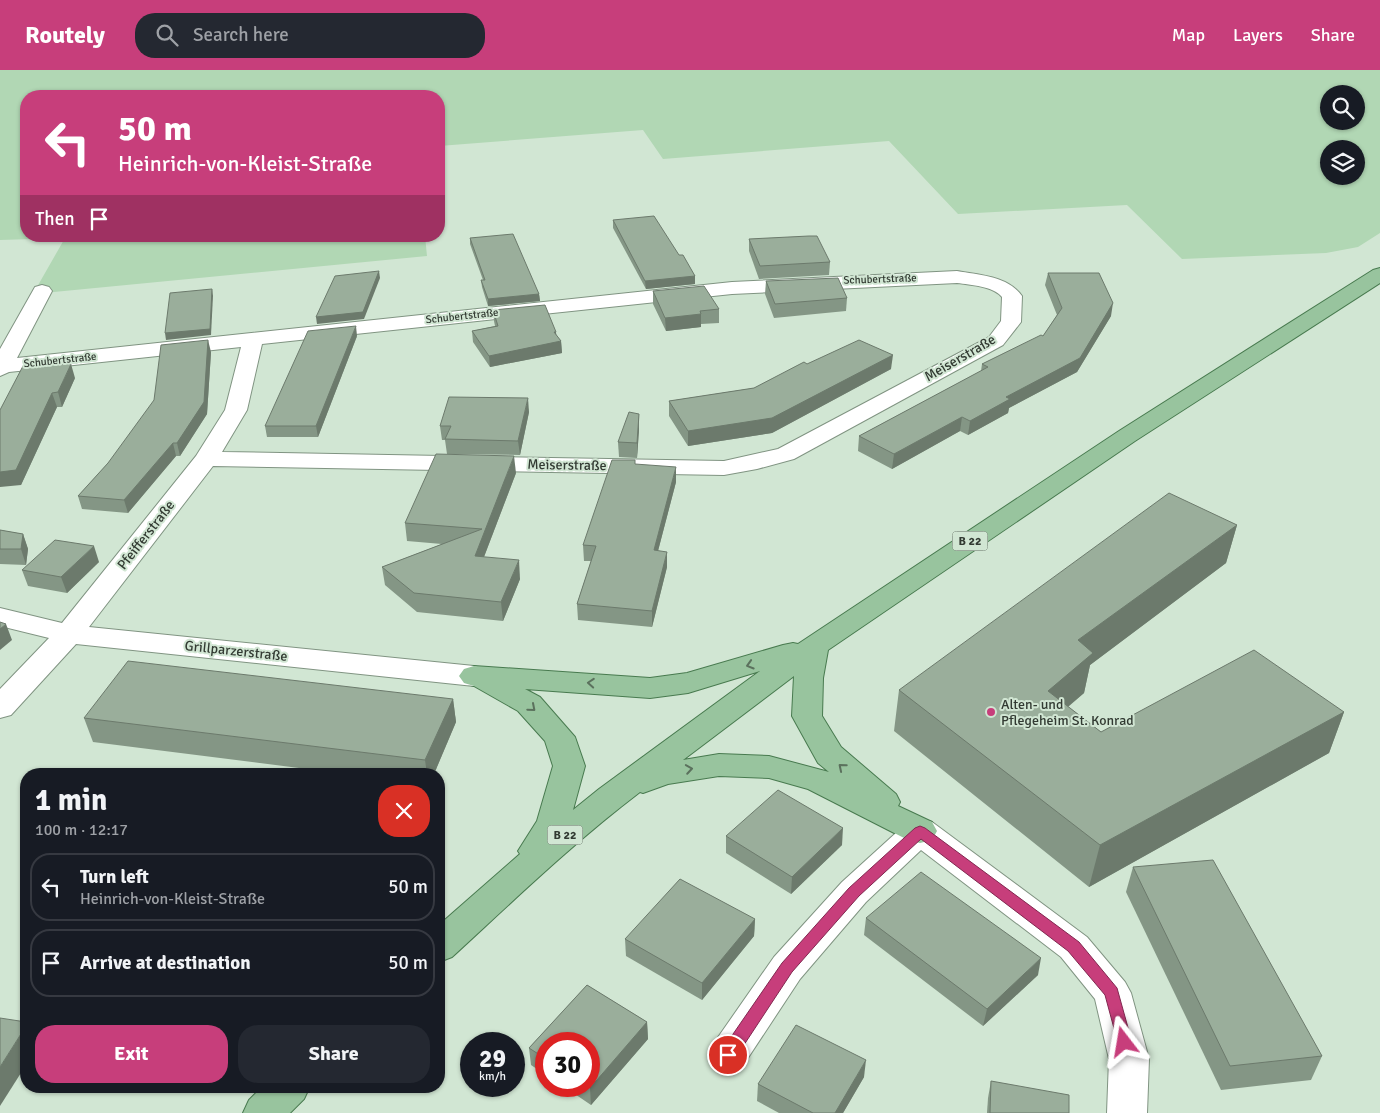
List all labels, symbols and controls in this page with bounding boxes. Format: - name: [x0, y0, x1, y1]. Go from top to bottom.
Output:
- search box: [135, 13, 485, 58]
- text: Routely: [25, 20, 105, 50]
- icon: search: [153, 21, 181, 49]
- text: Search here: [193, 23, 289, 47]
- text: Map: [1172, 24, 1205, 46]
- text: Layers: [1233, 24, 1283, 46]
- text: Share: [1311, 24, 1355, 46]
- map controls: [1320, 85, 1365, 185]
- button: search: [1320, 85, 1365, 130]
- text: 50 m: [118, 107, 192, 150]
- icon: left: [35, 110, 100, 175]
- button: layers: [1320, 140, 1365, 185]
- text: Heinrich-von-Kleist-Straße: [118, 150, 372, 177]
- icon: arrive: [85, 205, 113, 233]
- text: Then: [35, 207, 75, 231]
- street label: Schubertstraße: [843, 271, 917, 287]
- street label: Schubertstraße: [425, 306, 499, 326]
- street label: Meiserstraße: [921, 331, 999, 385]
- street label: Schubertstraße: [23, 350, 97, 370]
- street label: Meiserstraße: [527, 456, 607, 474]
- street label: Pfeifferstraße: [114, 497, 178, 573]
- road number: B 22: [952, 532, 988, 551]
- street label: Grillparzerstraße: [184, 637, 288, 665]
- one-way arrow: [747, 660, 755, 670]
- one-way arrow: [587, 678, 595, 689]
- place label: Alten- und Pflegeheim St. Konrad: [1001, 696, 1134, 729]
- one-way arrow: [526, 702, 535, 711]
- marker: Alten- und Pflegeheim St. Konrad: [985, 706, 997, 718]
- one-way arrow: [839, 763, 848, 772]
- one-way arrow: [685, 765, 694, 775]
- text: 1 min: [35, 782, 107, 819]
- button: close: [378, 785, 430, 837]
- text: 100 m · 12:17: [35, 820, 128, 840]
- road number: B 22: [548, 826, 582, 844]
- text: Turn left: [80, 865, 149, 889]
- icon: left: [37, 873, 65, 901]
- text: 50 m: [388, 875, 428, 899]
- text: Heinrich-von-Kleist-Straße: [80, 889, 265, 909]
- icon: arrive: [37, 949, 65, 977]
- text: Arrive at destination: [80, 951, 251, 975]
- text: 50 m: [388, 951, 428, 975]
- position arrow: [1097, 1015, 1149, 1067]
- button: Exit: [35, 1025, 228, 1083]
- button: Share: [238, 1025, 430, 1083]
- speed limit sign: 30: [535, 1032, 600, 1097]
- pin: [707, 1034, 749, 1076]
- icon: arrive: [714, 1041, 742, 1069]
- text: 29: [479, 1043, 506, 1074]
- text: km/h: [479, 1069, 506, 1084]

